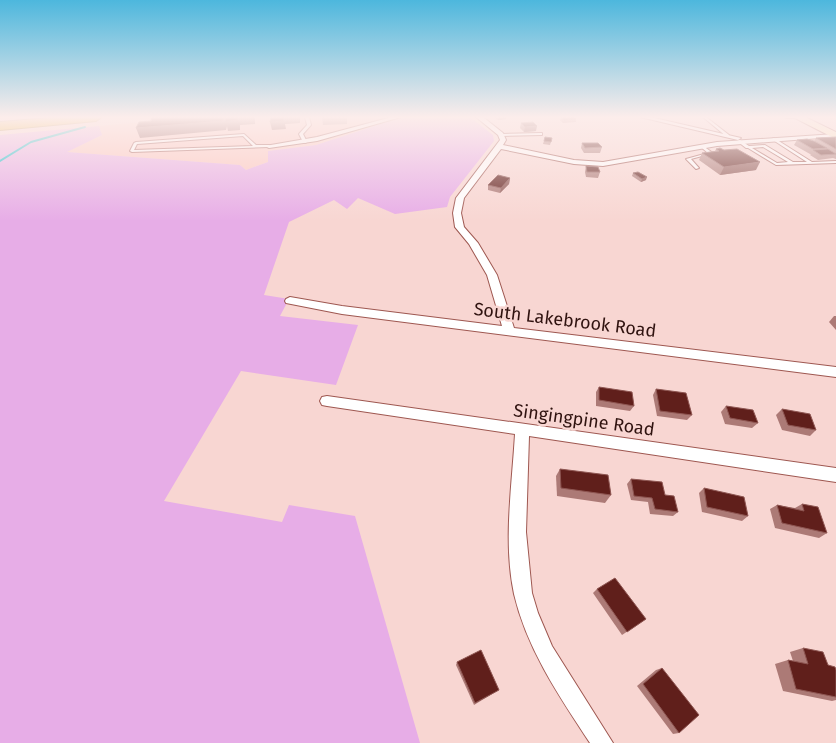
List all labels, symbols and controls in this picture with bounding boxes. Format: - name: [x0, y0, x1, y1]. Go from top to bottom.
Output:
- street label: South Lakebrook Road: [473, 298, 657, 342]
- street label: Singingpine Road: [512, 399, 656, 441]

